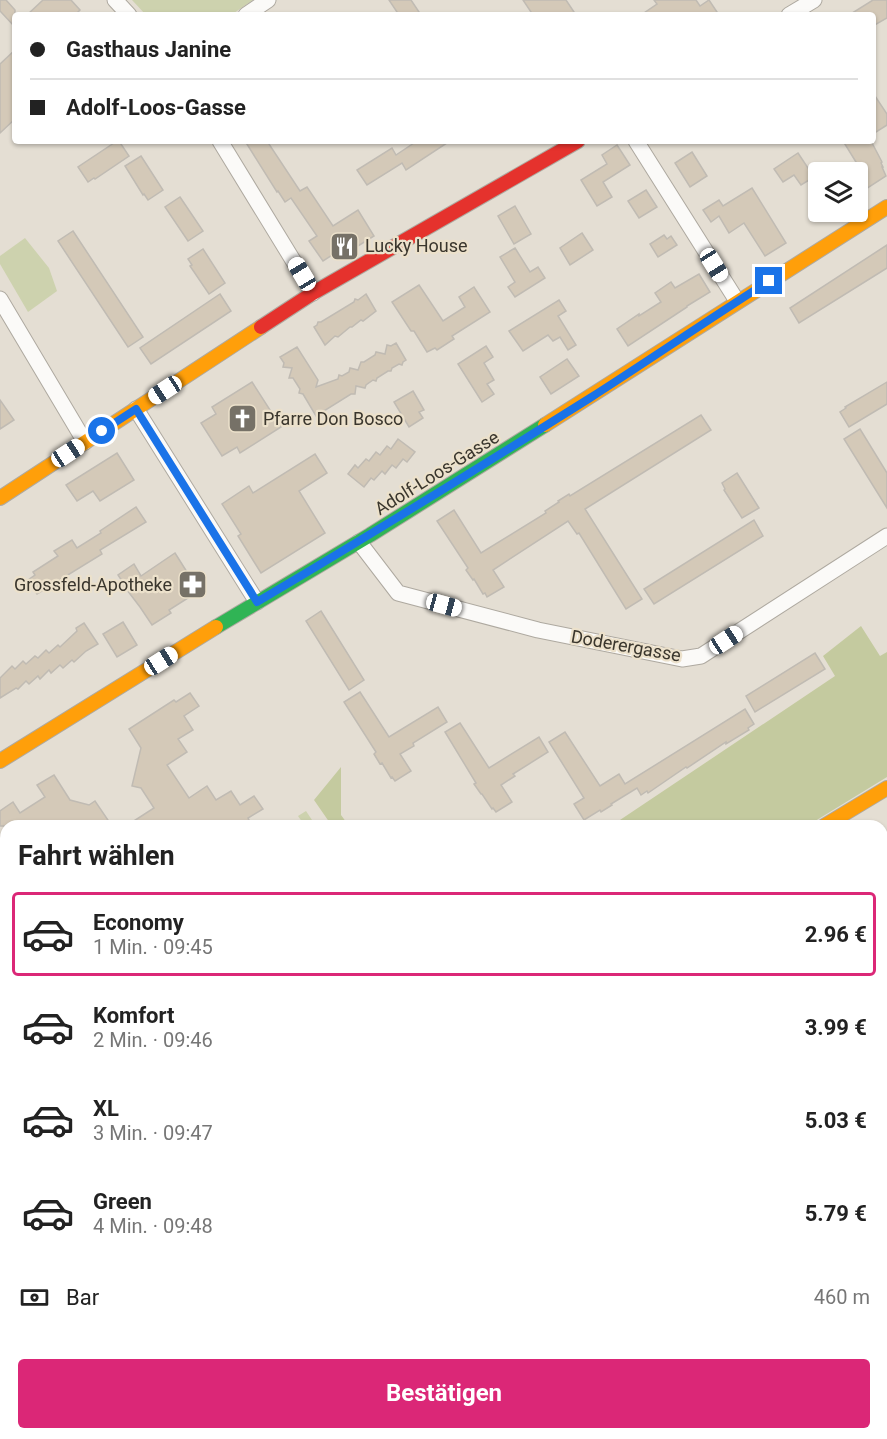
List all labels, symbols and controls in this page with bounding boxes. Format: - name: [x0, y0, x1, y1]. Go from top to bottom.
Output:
- text: Gasthaus Janine: [66, 37, 231, 62]
- text: Adolf-Loos-Gasse: [66, 95, 246, 120]
- map controls: [808, 162, 868, 222]
- button: layers: [808, 162, 868, 222]
- restaurant icon: Lucky House: [328, 230, 360, 262]
- place label: Lucky House: [365, 235, 468, 256]
- car: [697, 245, 731, 285]
- car: [285, 254, 319, 294]
- route end: [755, 267, 782, 294]
- car: [145, 373, 185, 407]
- church icon: Pfarre Don Bosco: [226, 403, 258, 435]
- place label: Pfarre Don Bosco: [263, 408, 403, 429]
- route start: [88, 417, 115, 444]
- street label: Adolf-Loos-Gasse: [371, 426, 503, 519]
- car: [48, 436, 88, 470]
- pharmacy icon: Grossfeld-Apotheke: [177, 569, 209, 601]
- place label: Grossfeld-Apotheke: [14, 574, 172, 595]
- car: [424, 592, 464, 618]
- car: [706, 623, 746, 657]
- street label: Doderergasse: [569, 626, 683, 666]
- car: [141, 644, 181, 678]
- text: Fahrt wählen: [18, 840, 175, 872]
- icon: car: [21, 907, 75, 961]
- text: Economy: [93, 910, 184, 935]
- text: 2.96 €: [805, 922, 867, 947]
- text: 1 Min. · 09:45: [93, 935, 213, 959]
- icon: car: [21, 1000, 75, 1054]
- text: Komfort: [93, 1003, 175, 1028]
- text: 3.99 €: [805, 1015, 867, 1040]
- text: 2 Min. · 09:46: [93, 1028, 213, 1052]
- icon: car: [21, 1093, 75, 1147]
- text: XL: [93, 1096, 119, 1121]
- text: 5.03 €: [805, 1108, 867, 1133]
- text: 3 Min. · 09:47: [93, 1121, 213, 1145]
- icon: car: [21, 1186, 75, 1240]
- text: Green: [93, 1189, 152, 1214]
- text: 5.79 €: [805, 1201, 867, 1226]
- text: 4 Min. · 09:48: [93, 1214, 213, 1238]
- icon: cash: [18, 1281, 51, 1314]
- text: Bar: [66, 1285, 99, 1310]
- text: 460 m: [814, 1285, 870, 1309]
- button: Bestätigen: [18, 1359, 870, 1428]

